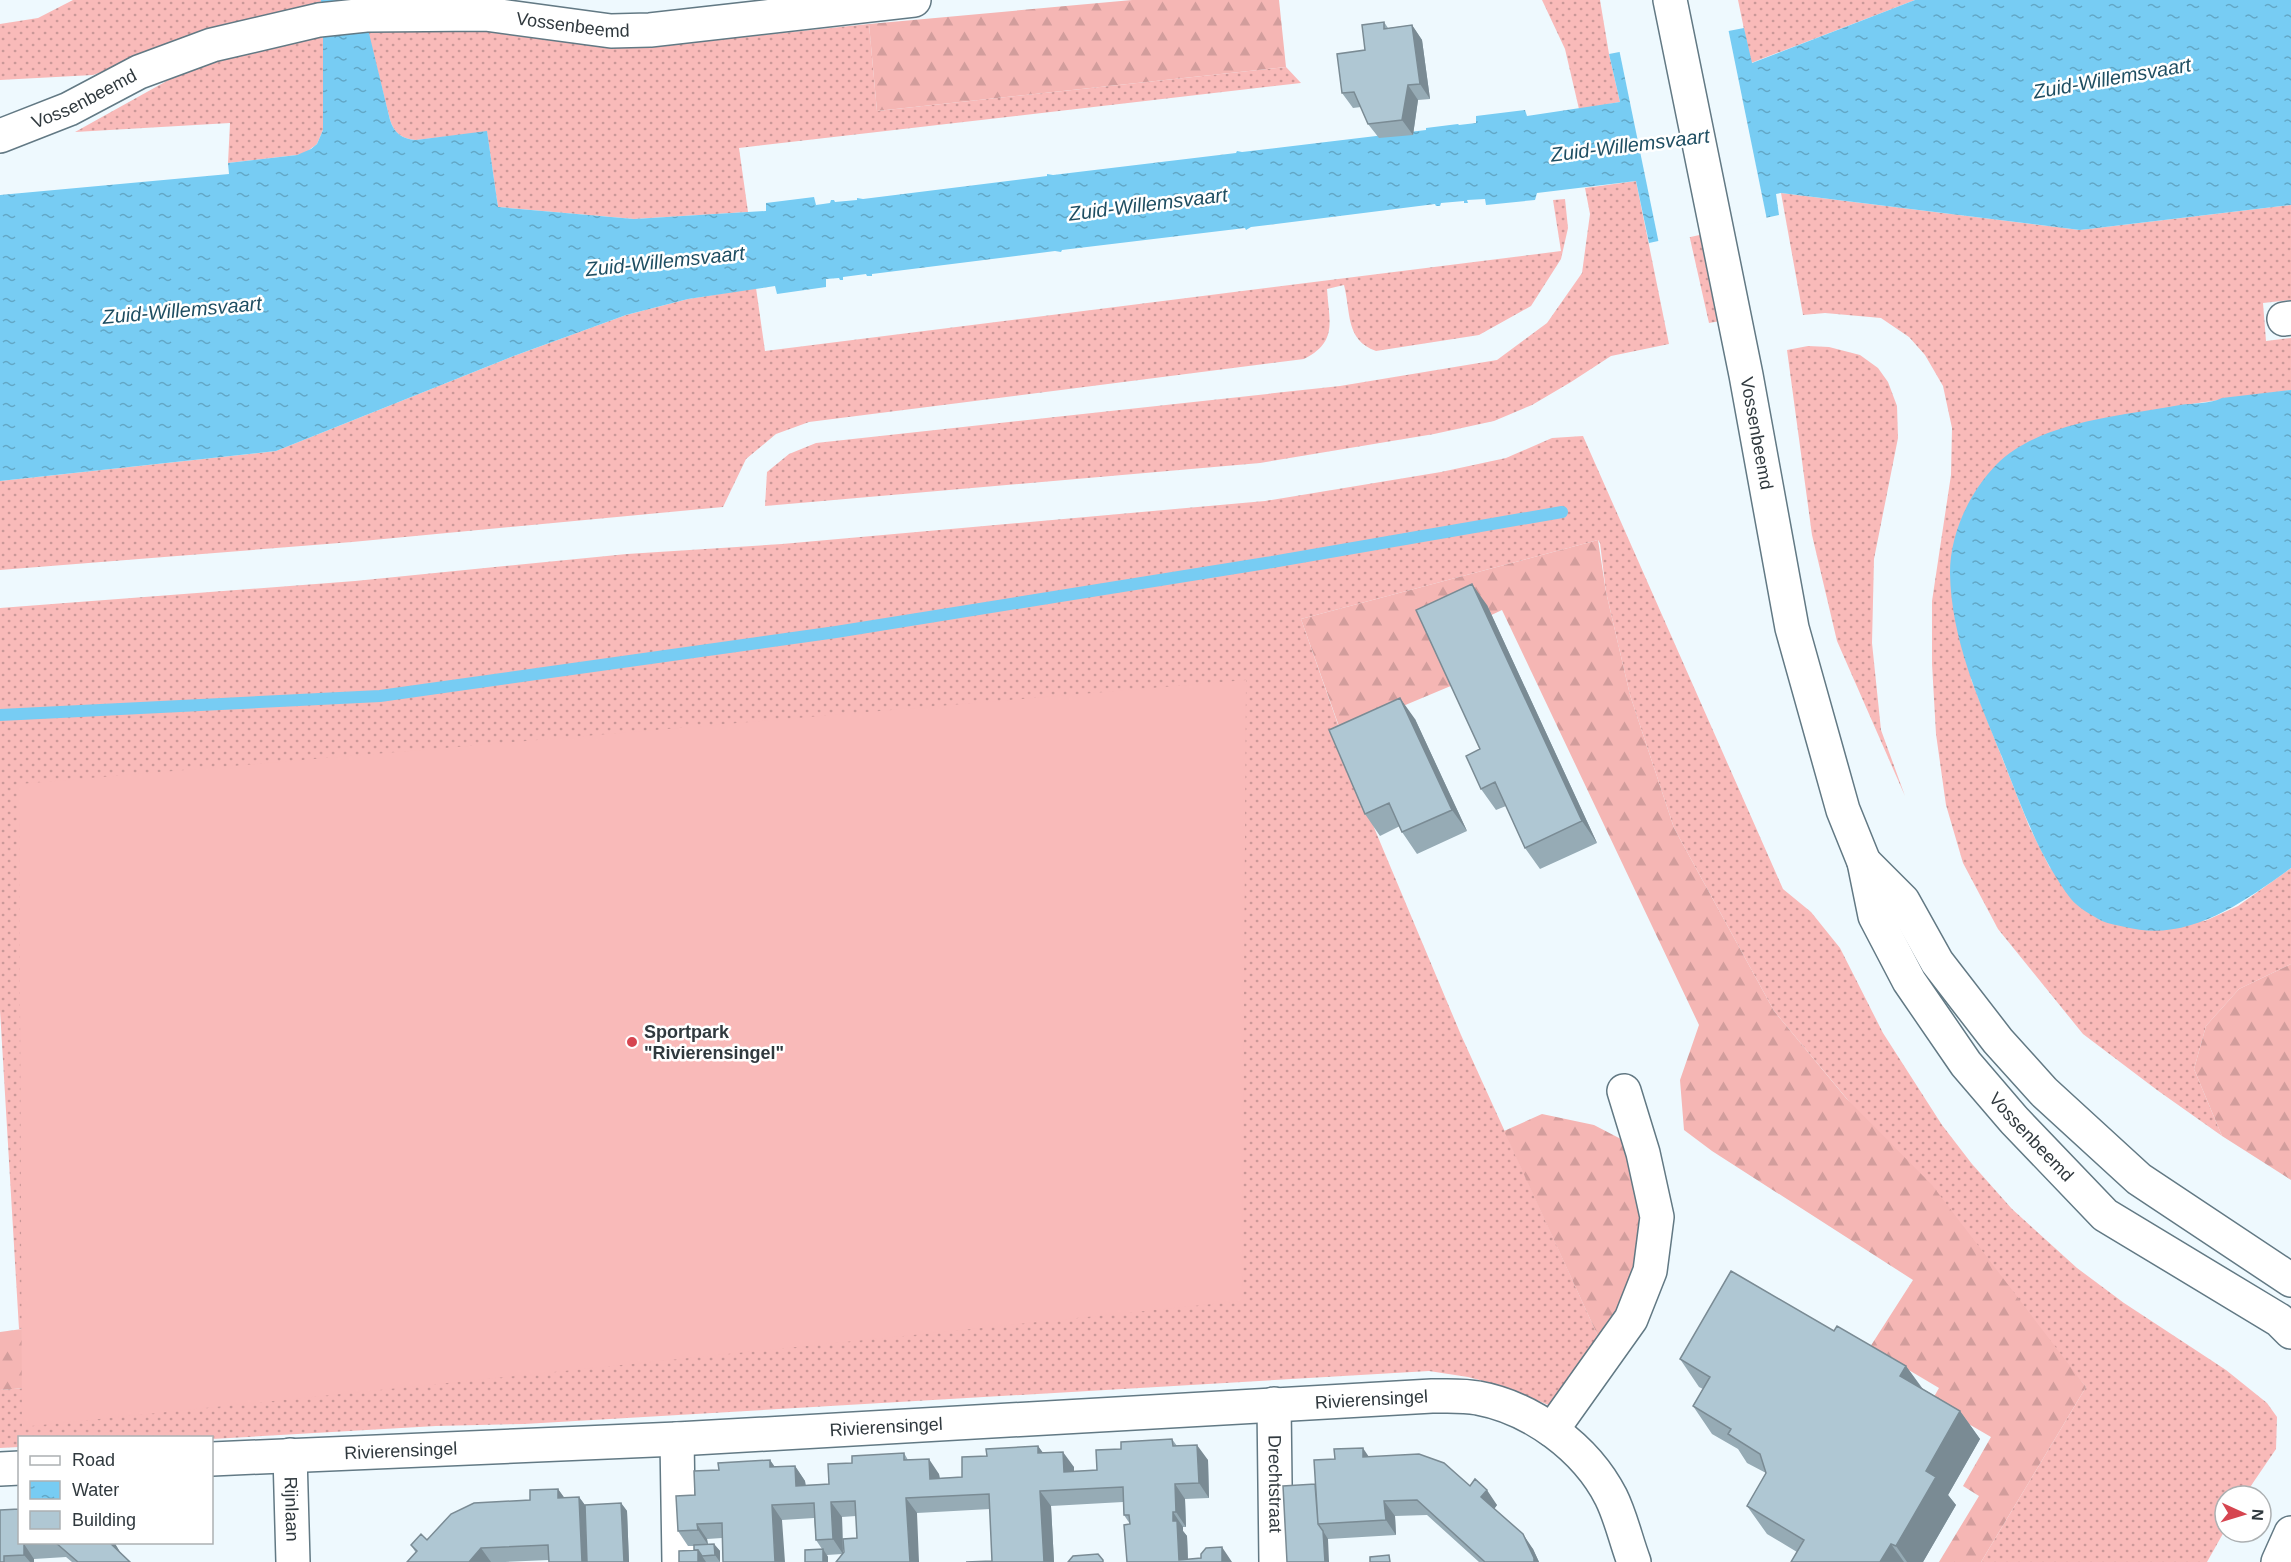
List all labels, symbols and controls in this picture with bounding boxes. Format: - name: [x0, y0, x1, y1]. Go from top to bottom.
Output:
- street label: Vossenbeemd: [515, 8, 630, 41]
- water label: Zuid-Willemsvaart: [2030, 53, 2194, 103]
- street label: Vossenbeemd: [29, 65, 140, 133]
- water label: Zuid-Willemsvaart: [1548, 124, 1712, 166]
- water label: Zuid-Willemsvaart: [1066, 183, 1230, 225]
- water label: Zuid-Willemsvaart: [583, 242, 747, 280]
- water label: Zuid-Willemsvaart: [100, 292, 264, 328]
- street label: Vossenbeemd: [1737, 375, 1777, 491]
- place label: Sportpark "Rivierensingel": [644, 1022, 784, 1063]
- marker: Sportpark "Rivierensingel": [625, 1035, 639, 1049]
- street label: Vossenbeemd: [1985, 1089, 2077, 1186]
- street label: Rivierensingel: [1314, 1386, 1428, 1413]
- street label: Rivierensingel: [829, 1414, 943, 1440]
- street label: Drechtstraat: [1264, 1435, 1286, 1533]
- legend: [18, 1436, 213, 1544]
- street label: Rivierensingel: [344, 1438, 458, 1463]
- text: Road: [72, 1450, 115, 1470]
- street label: Rijnlaan: [281, 1476, 302, 1542]
- text: Water: [72, 1480, 119, 1500]
- north arrow: [2213, 1484, 2273, 1544]
- text: N: [2249, 1509, 2266, 1521]
- text: Building: [72, 1510, 136, 1530]

